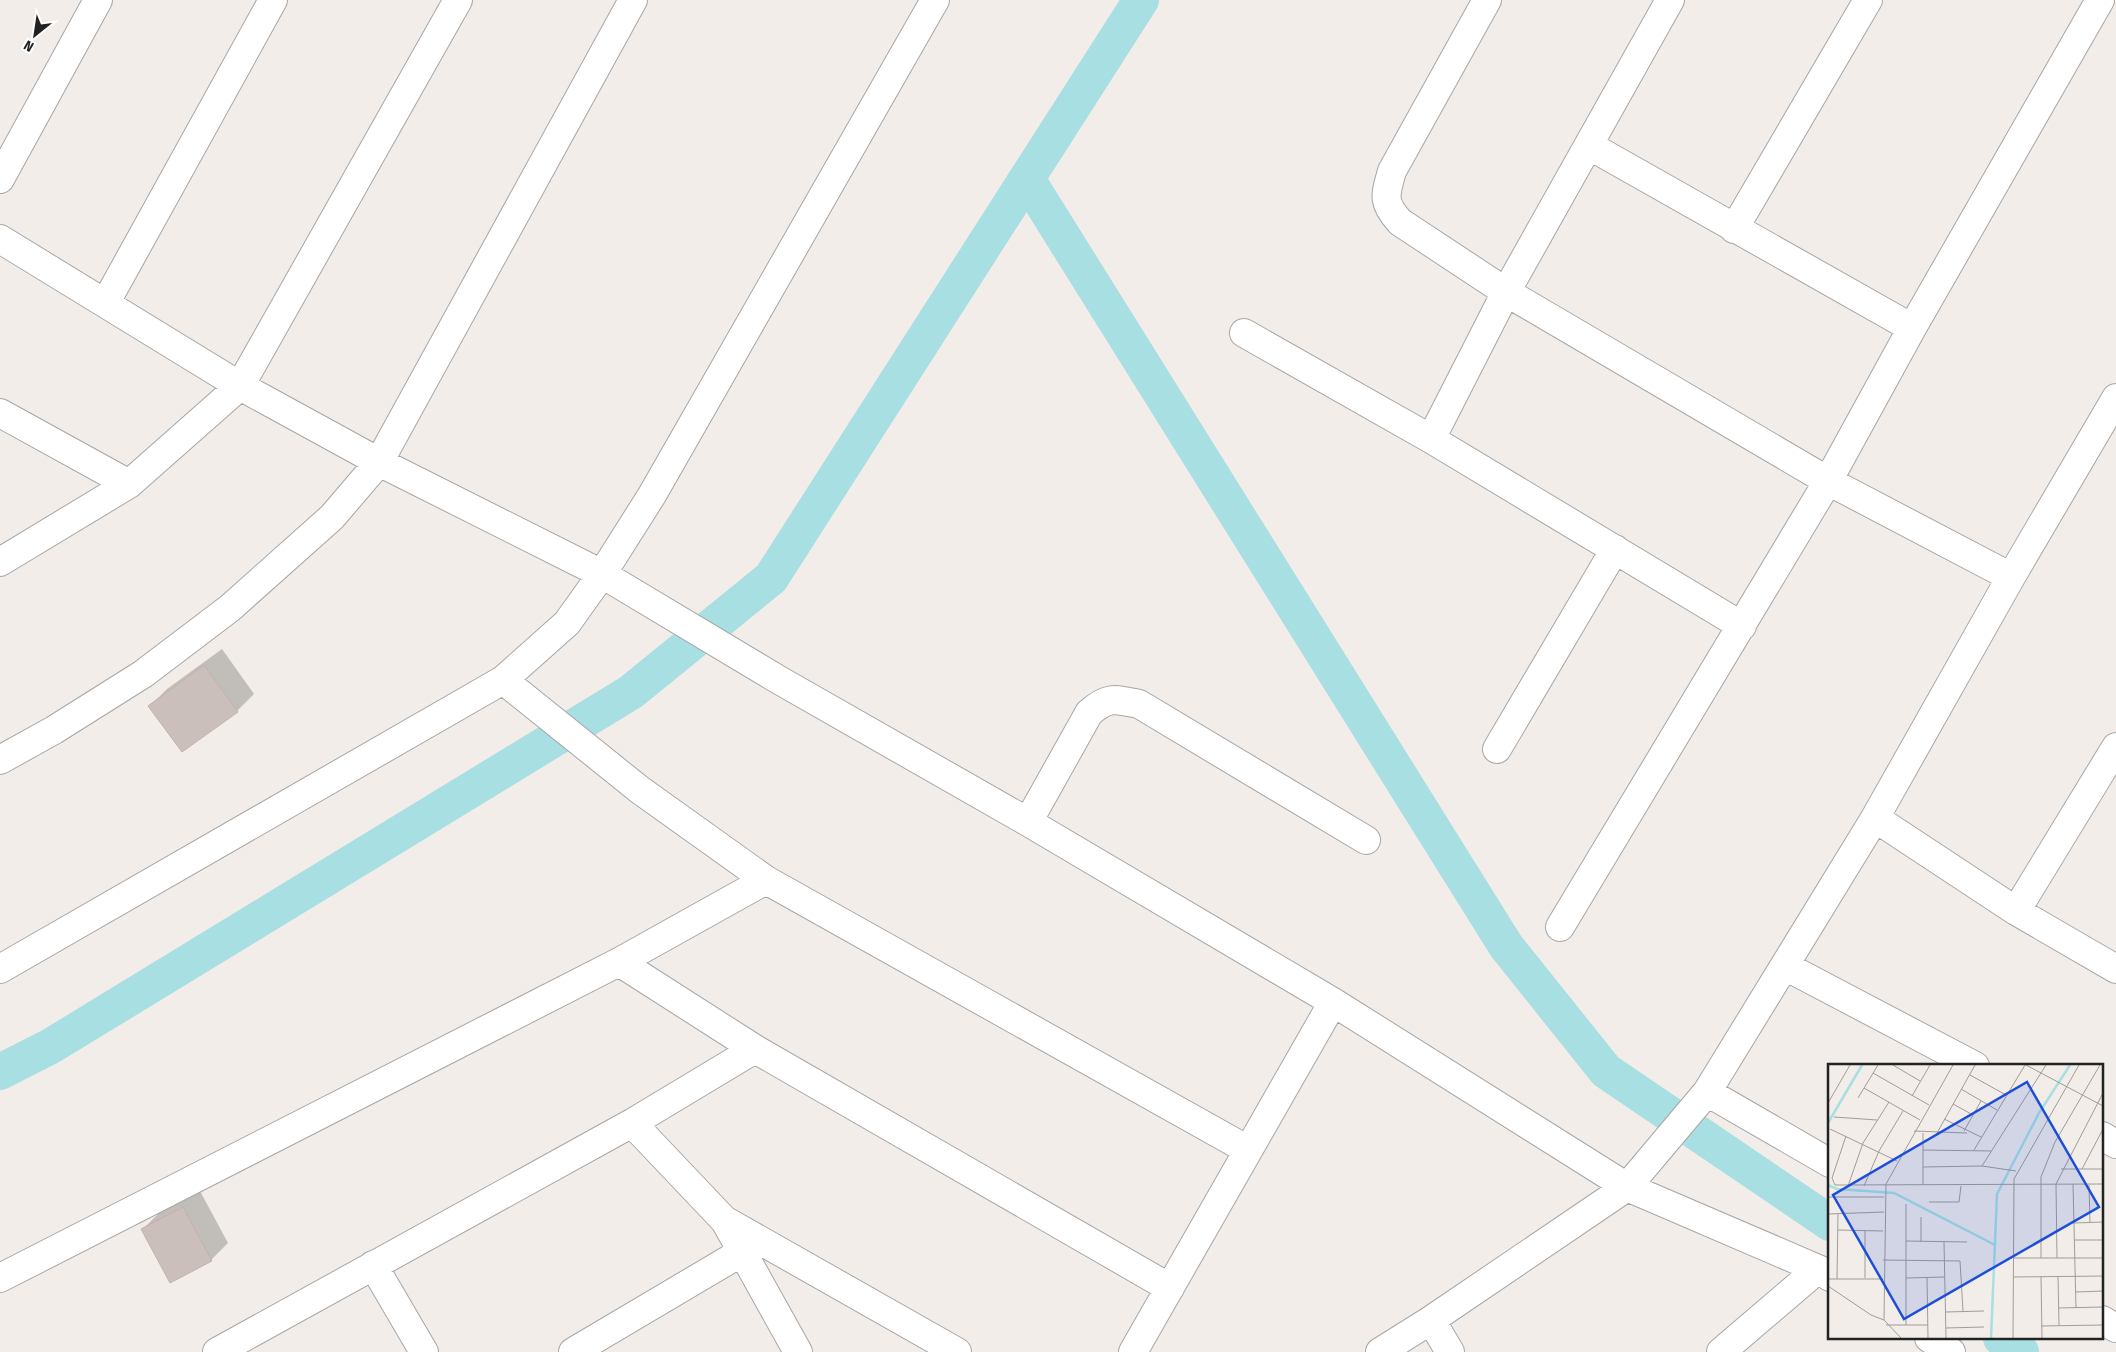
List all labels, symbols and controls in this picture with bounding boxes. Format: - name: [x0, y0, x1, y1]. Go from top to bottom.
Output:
- north arrow: [10, 10, 60, 60]
- text: N: [21, 36, 37, 55]
- inset map: [1828, 1064, 2104, 1340]

